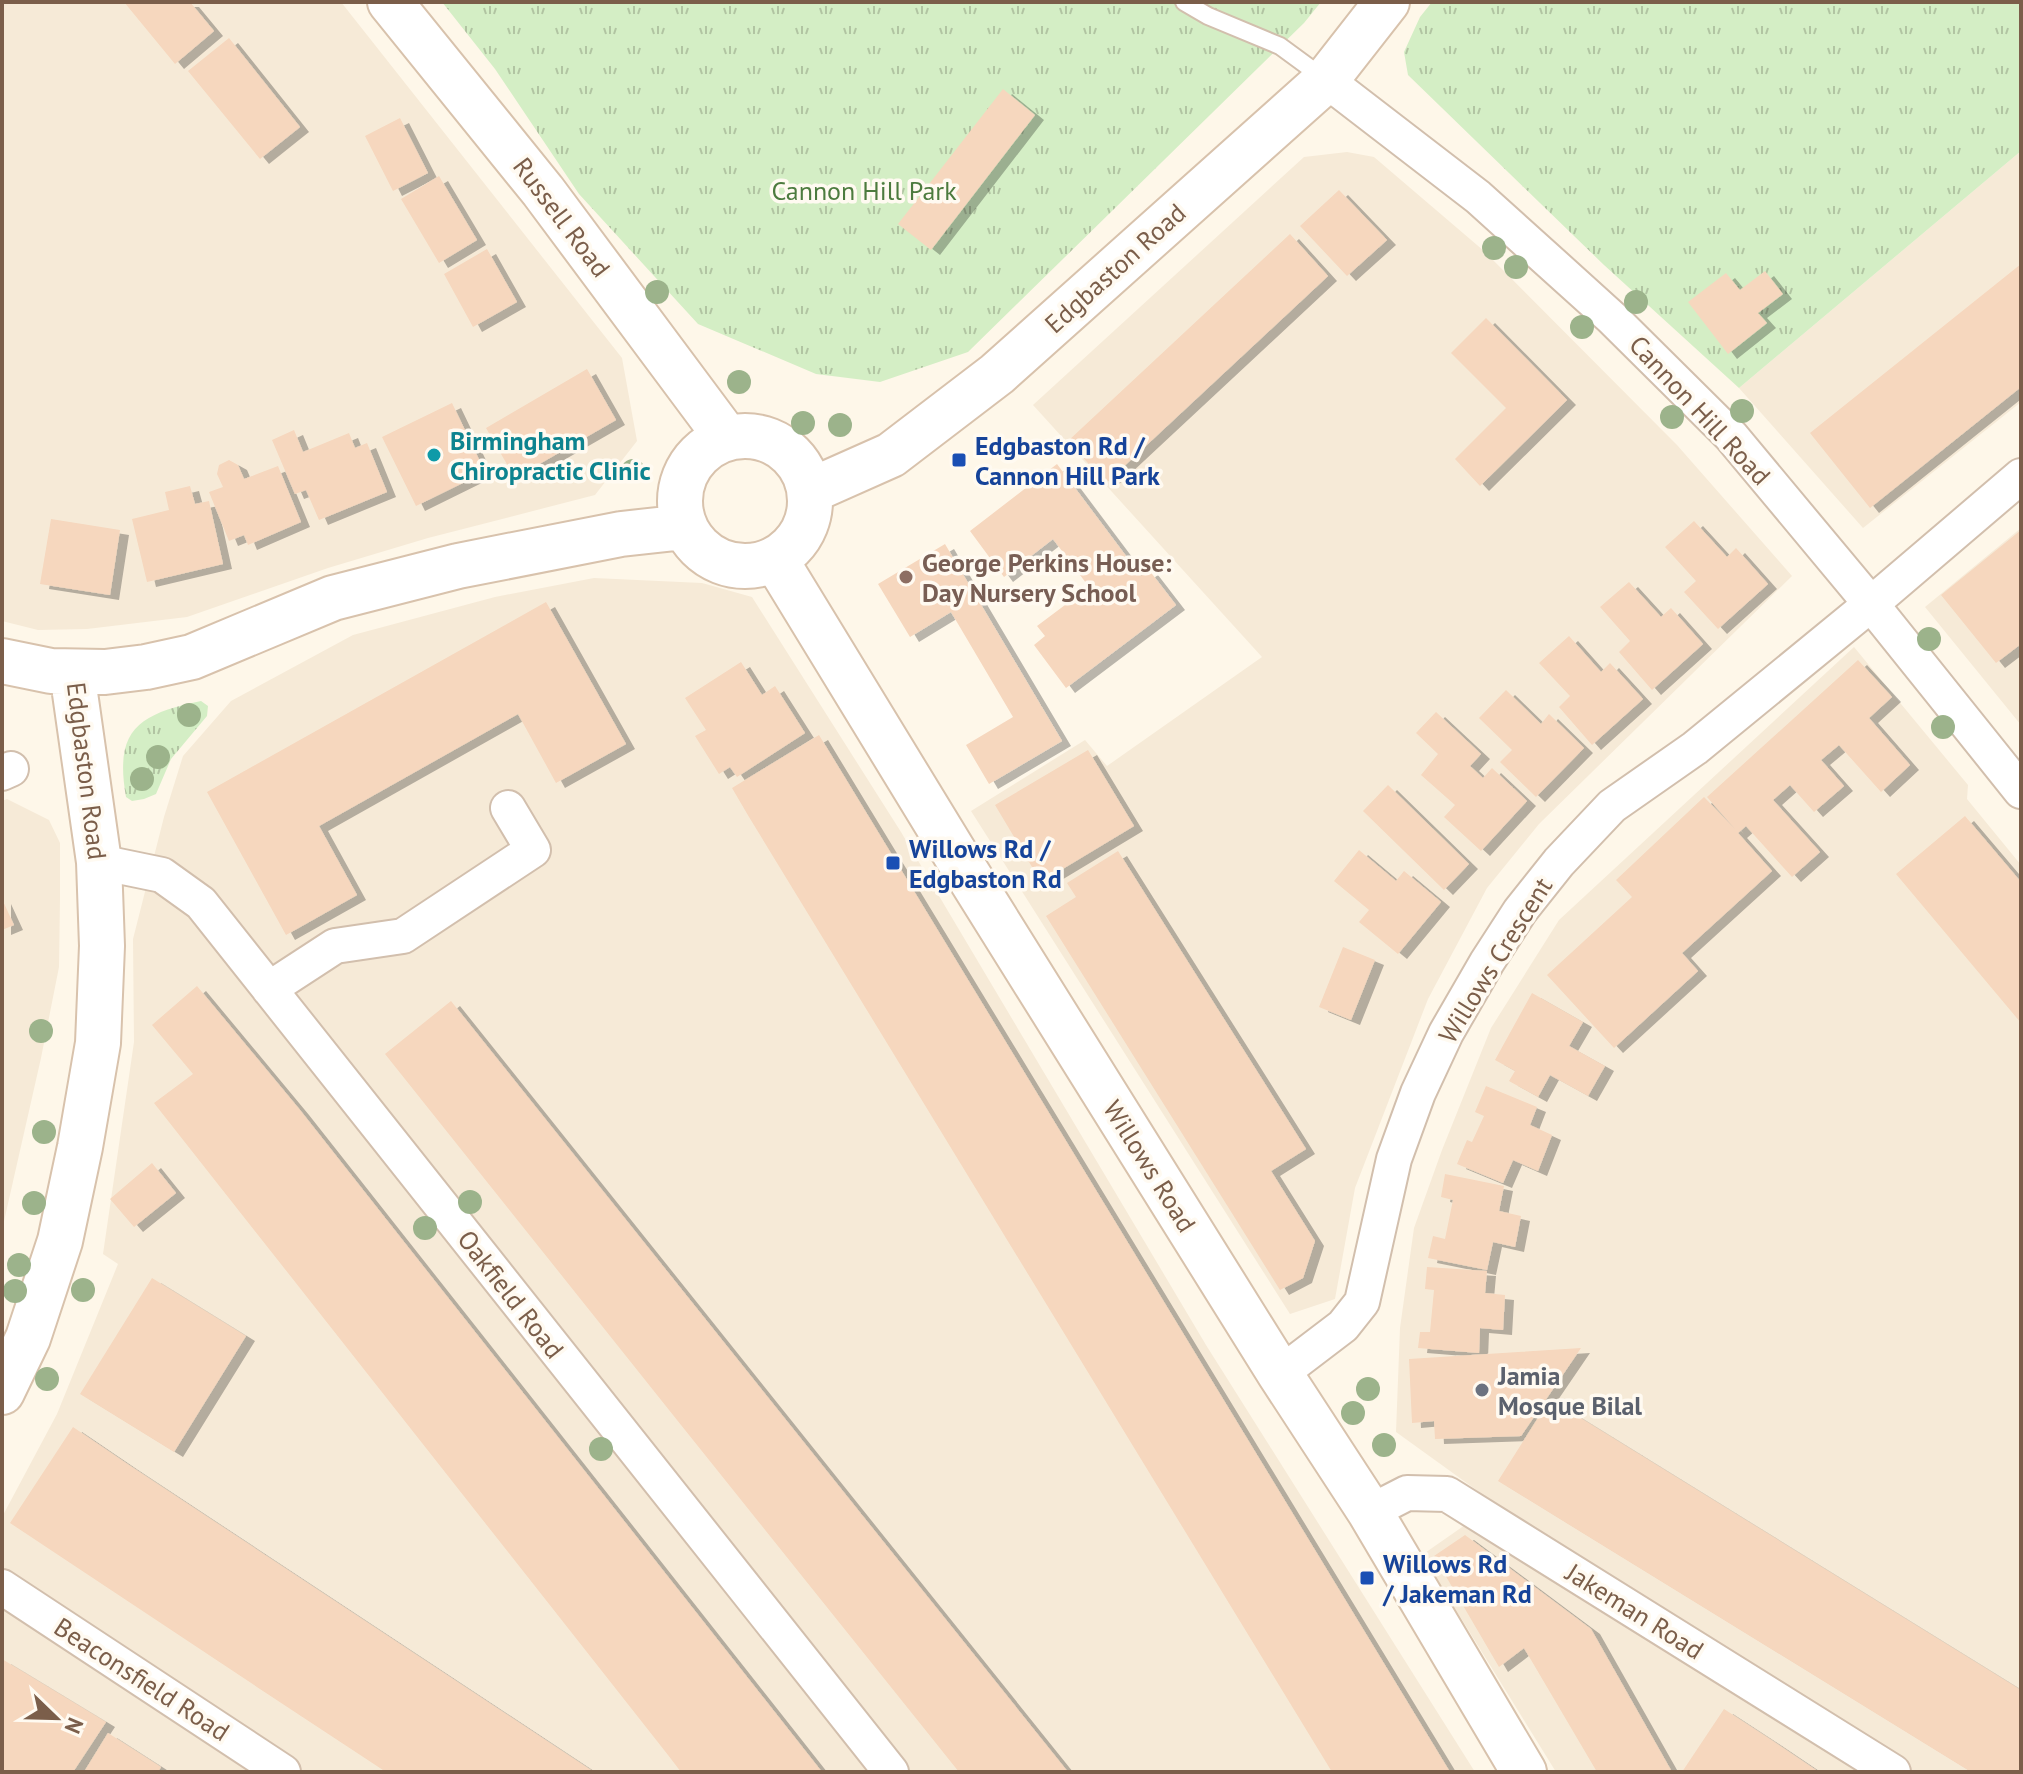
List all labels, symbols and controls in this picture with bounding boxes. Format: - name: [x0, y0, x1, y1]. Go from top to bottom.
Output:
- street label: Russell Road: [506, 151, 618, 283]
- park label: Cannon Hill Park: [771, 174, 957, 207]
- street label: Edgbaston Road: [1038, 196, 1192, 340]
- street label: Cannon Hill Road: [1622, 328, 1778, 492]
- place label: Birmingham Chiropractic Clinic: [450, 424, 651, 487]
- place label: Edgbaston Rd / Cannon Hill Park: [975, 429, 1160, 492]
- marker: Birmingham Chiropractic Clinic: [425, 446, 443, 464]
- marker: Edgbaston Rd / Cannon Hill Park: [950, 451, 968, 469]
- place label: George Perkins House: Day Nursery School: [922, 546, 1172, 609]
- marker: George Perkins House: Day Nursery School: [897, 568, 915, 586]
- street label: Edgbaston Road: [60, 680, 114, 862]
- place label: Willows Rd / Edgbaston Rd: [909, 832, 1062, 895]
- marker: Willows Rd / Edgbaston Rd: [884, 854, 902, 872]
- street label: Willows Crescent: [1431, 871, 1559, 1049]
- street label: Willows Road: [1096, 1094, 1204, 1238]
- street label: Oakfield Road: [451, 1223, 571, 1365]
- place label: Jamia Mosque Bilal: [1497, 1359, 1642, 1422]
- marker: Jamia Mosque Bilal: [1473, 1381, 1491, 1399]
- place label: Willows Rd / Jakeman Rd: [1382, 1547, 1532, 1610]
- street label: Jakeman Road: [1559, 1555, 1710, 1666]
- marker: Willows Rd / Jakeman Rd: [1358, 1569, 1376, 1587]
- street label: Beaconsfield Road: [48, 1610, 236, 1748]
- north arrow: [16, 1678, 96, 1758]
- text: N: [59, 1714, 90, 1738]

